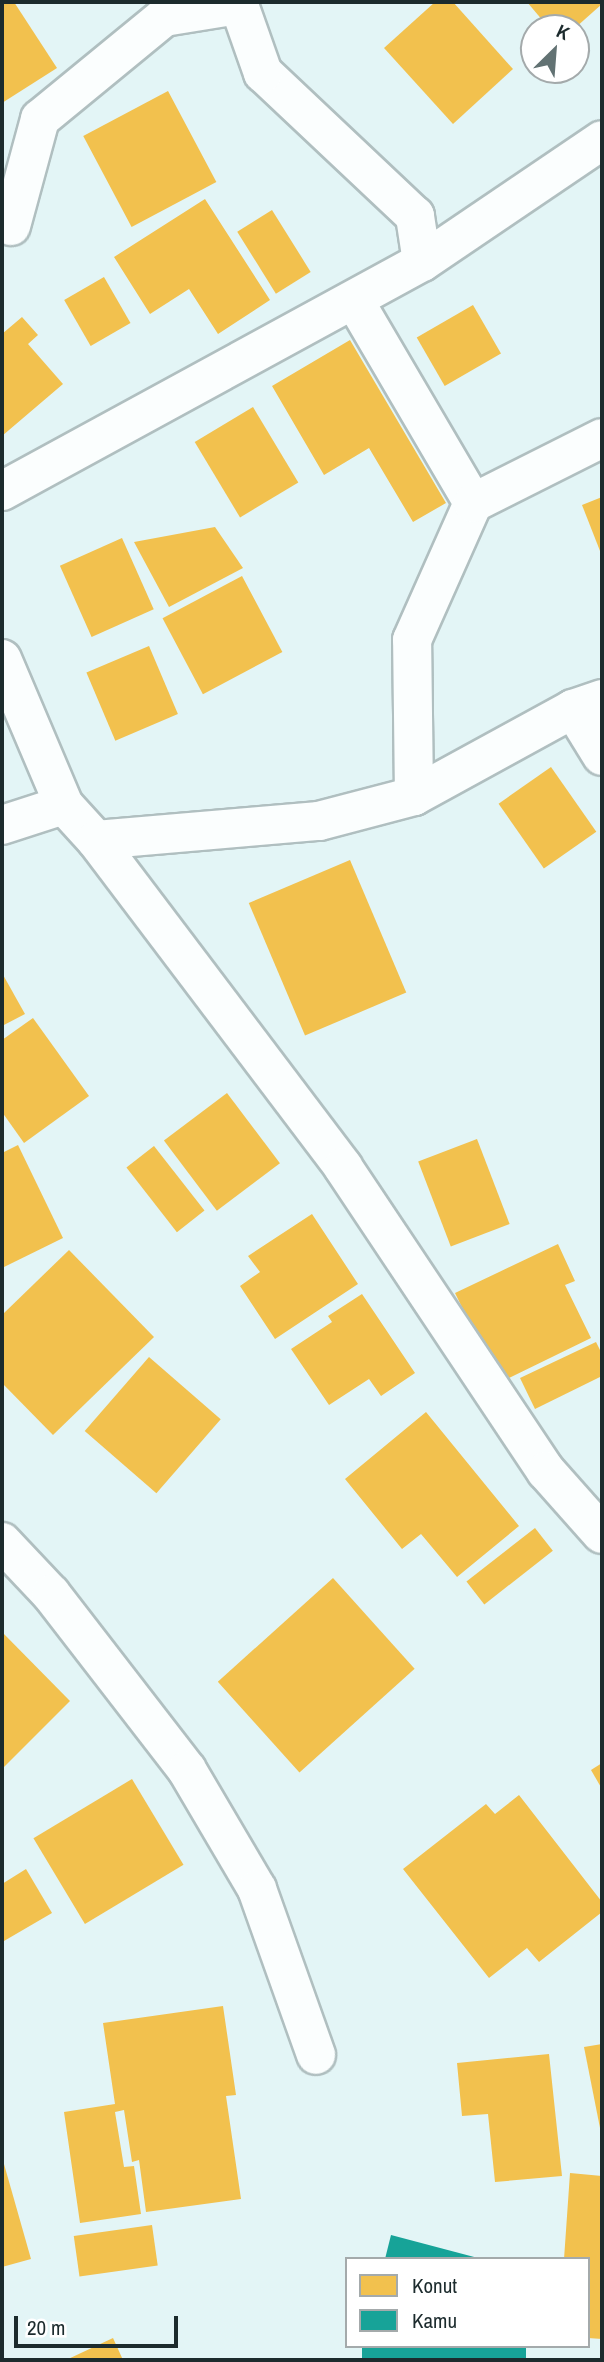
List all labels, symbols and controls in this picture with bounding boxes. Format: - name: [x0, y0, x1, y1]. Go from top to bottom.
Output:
- north arrow: [520, 14, 590, 84]
- text: K: [552, 18, 574, 46]
- legend: [345, 2257, 590, 2348]
- text: Konut: [412, 2271, 457, 2300]
- scale bar: [18, 2302, 182, 2346]
- text: Kamu: [412, 2306, 457, 2335]
- text: 20 m: [27, 2313, 65, 2342]

